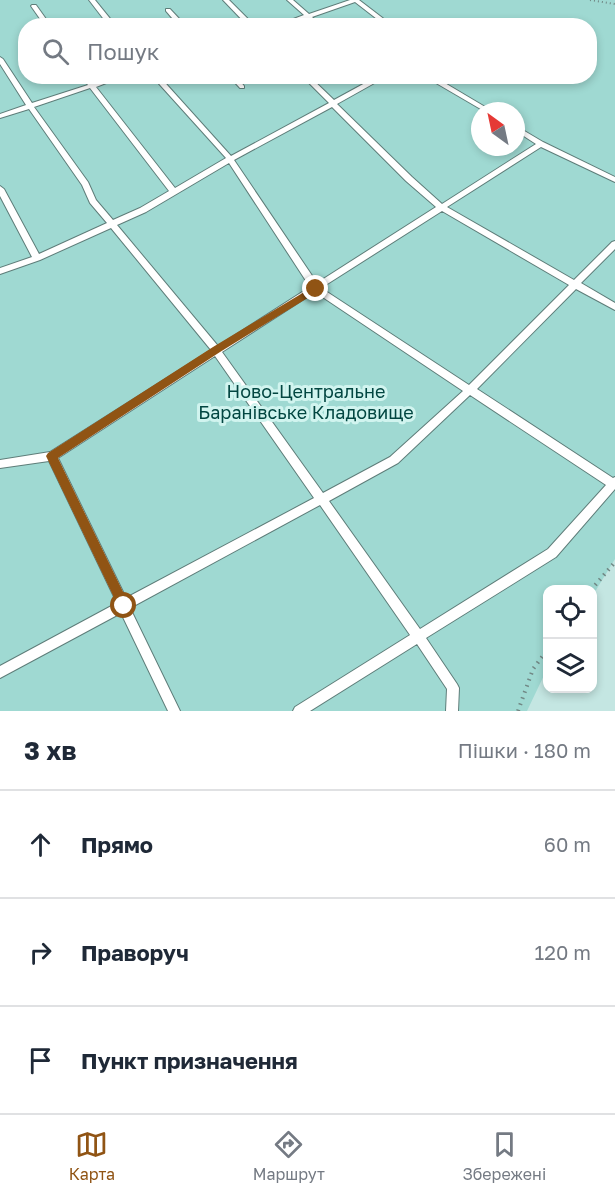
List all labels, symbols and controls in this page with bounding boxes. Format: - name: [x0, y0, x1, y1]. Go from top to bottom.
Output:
- search box: [18, 18, 597, 84]
- icon: search: [39, 35, 72, 68]
- text: Пошук: [87, 38, 160, 65]
- north arrow: [471, 102, 525, 156]
- route end: [302, 275, 328, 301]
- park label: Ново-Центральне Баранівське Кладовище: [198, 380, 414, 423]
- map controls: [543, 585, 597, 693]
- button: locate: [543, 585, 597, 639]
- route start: [110, 592, 136, 618]
- button: layers: [543, 639, 597, 693]
- text: 3 хв: [24, 735, 77, 766]
- text: Пішки · 180 m: [458, 738, 591, 762]
- icon: ahead: [24, 828, 57, 861]
- text: Прямо: [81, 831, 153, 858]
- text: 60 m: [544, 832, 591, 856]
- icon: right: [24, 936, 57, 969]
- text: Праворуч: [81, 939, 189, 966]
- text: 120 m: [535, 940, 591, 964]
- icon: arrive: [24, 1044, 57, 1077]
- text: Пункт призначення: [81, 1047, 298, 1074]
- tab: Карта: [69, 1128, 115, 1184]
- tab: Маршрут: [253, 1128, 325, 1184]
- tab: Збережені: [463, 1128, 546, 1184]

